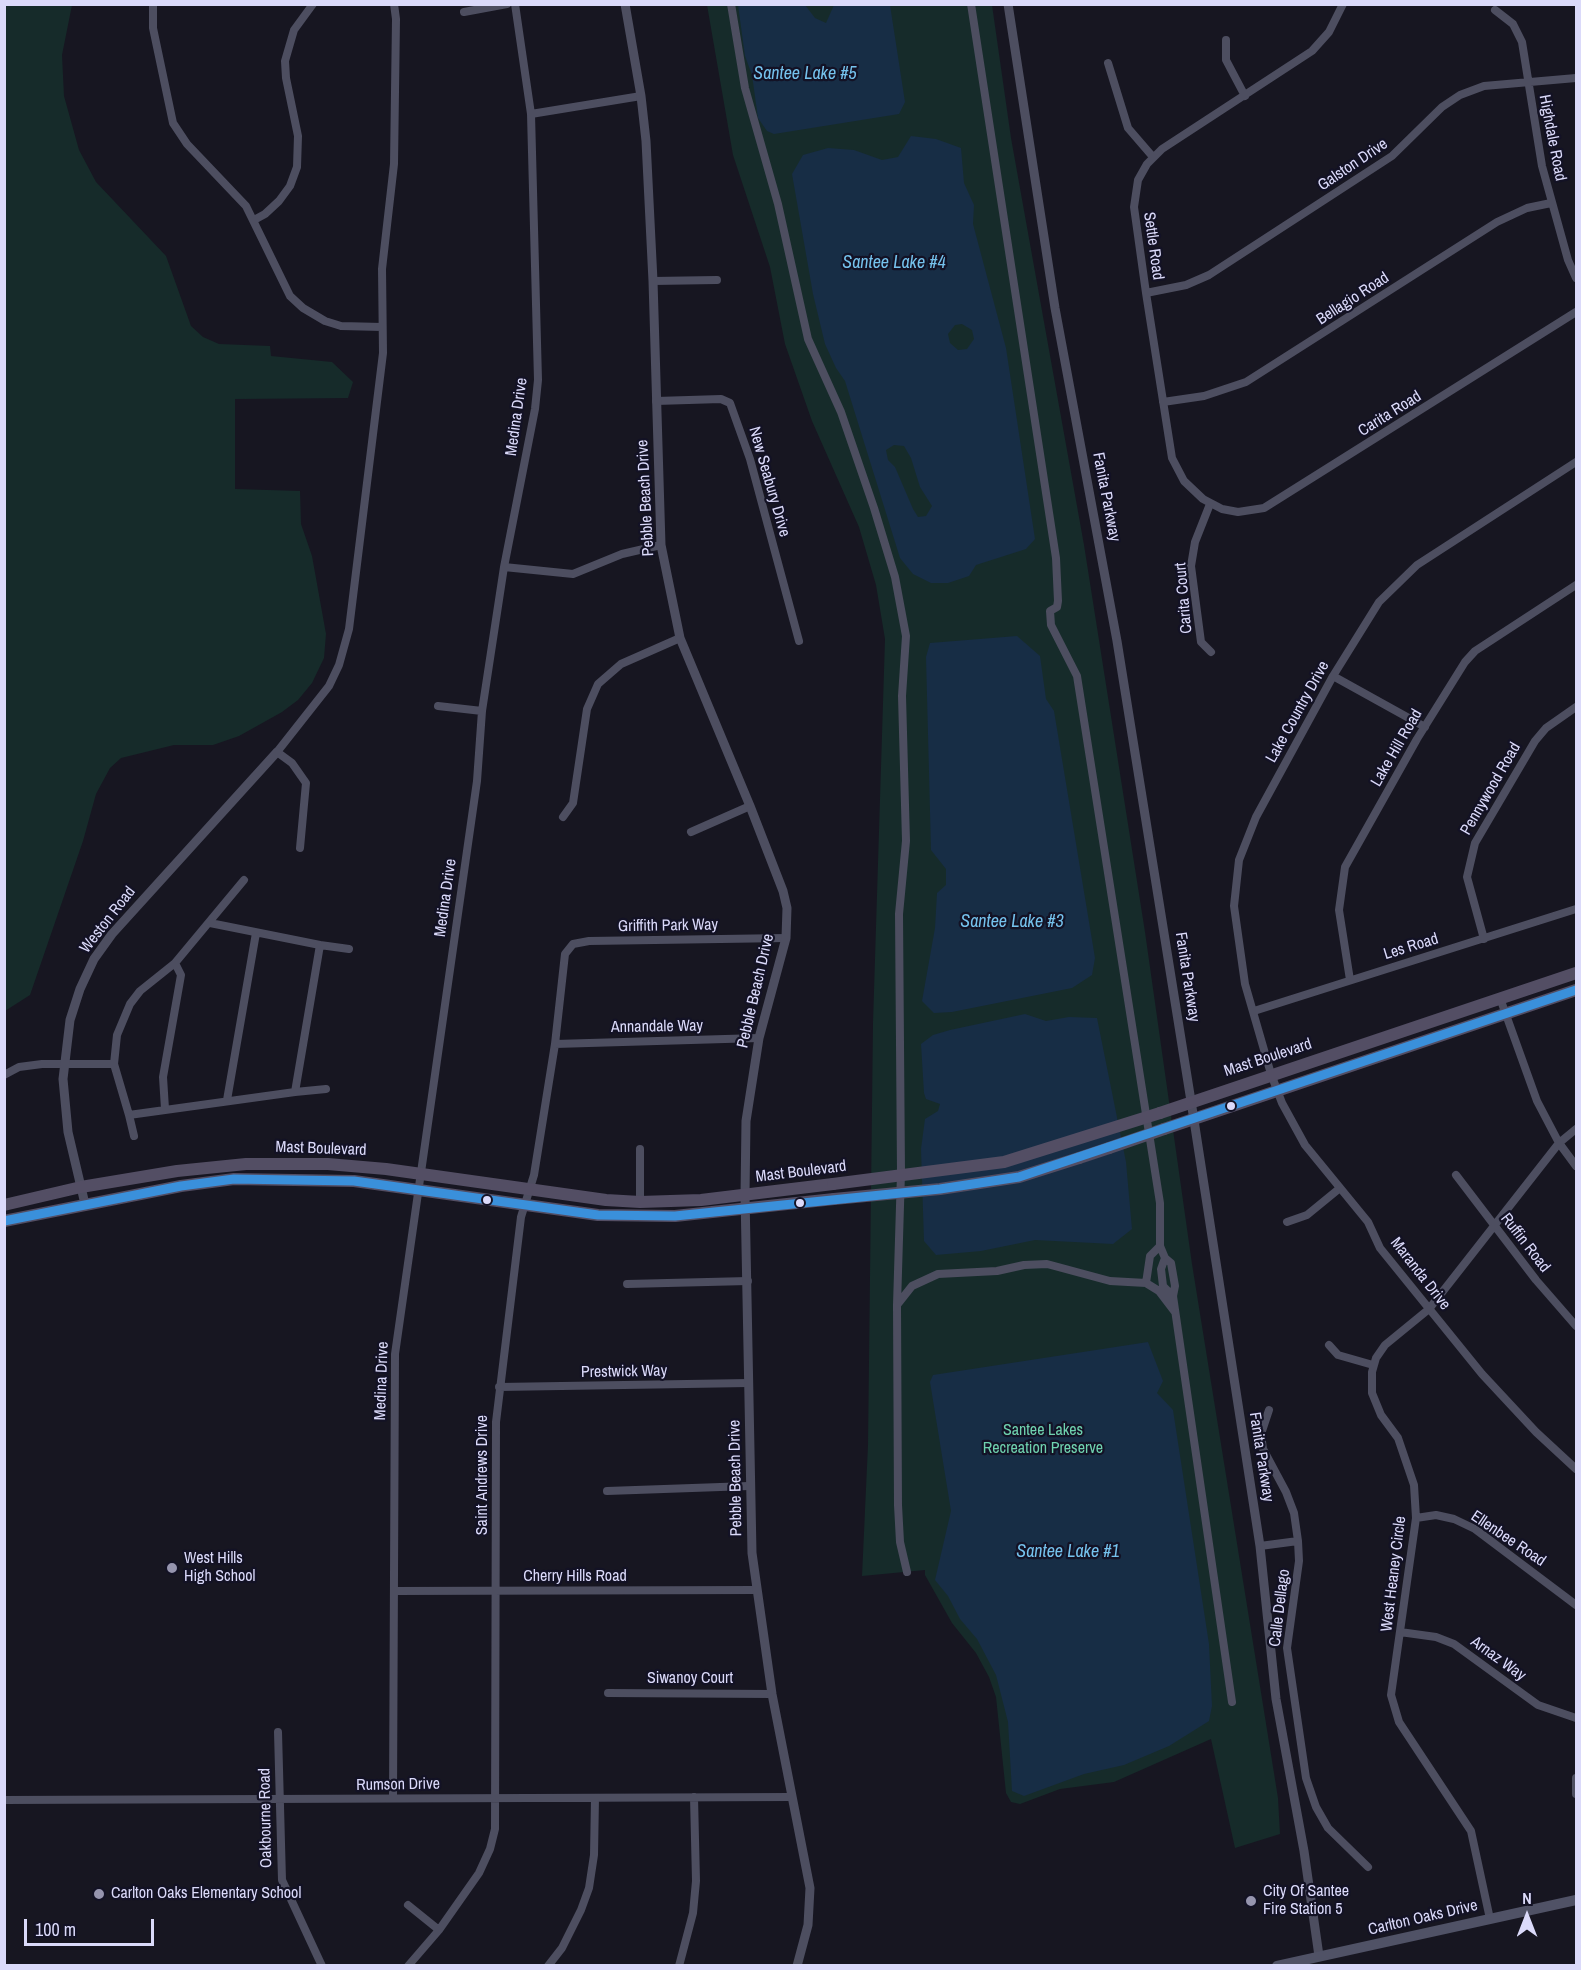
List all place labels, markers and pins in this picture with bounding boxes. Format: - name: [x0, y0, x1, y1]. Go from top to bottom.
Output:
- unlabelled marker: [1225, 1100, 1237, 1112]
- unlabelled marker: [481, 1194, 493, 1206]
- unlabelled marker: [794, 1197, 806, 1209]
- place label: West Hills High School: [184, 1549, 255, 1587]
- marker: West Hills High School: [165, 1561, 179, 1575]
- place label: City Of Santee Fire Station 5: [1263, 1882, 1349, 1920]
- place label: Carlton Oaks Elementary School: [111, 1884, 301, 1904]
- marker: Carlton Oaks Elementary School: [92, 1887, 106, 1901]
- marker: City Of Santee Fire Station 5: [1244, 1894, 1258, 1908]

